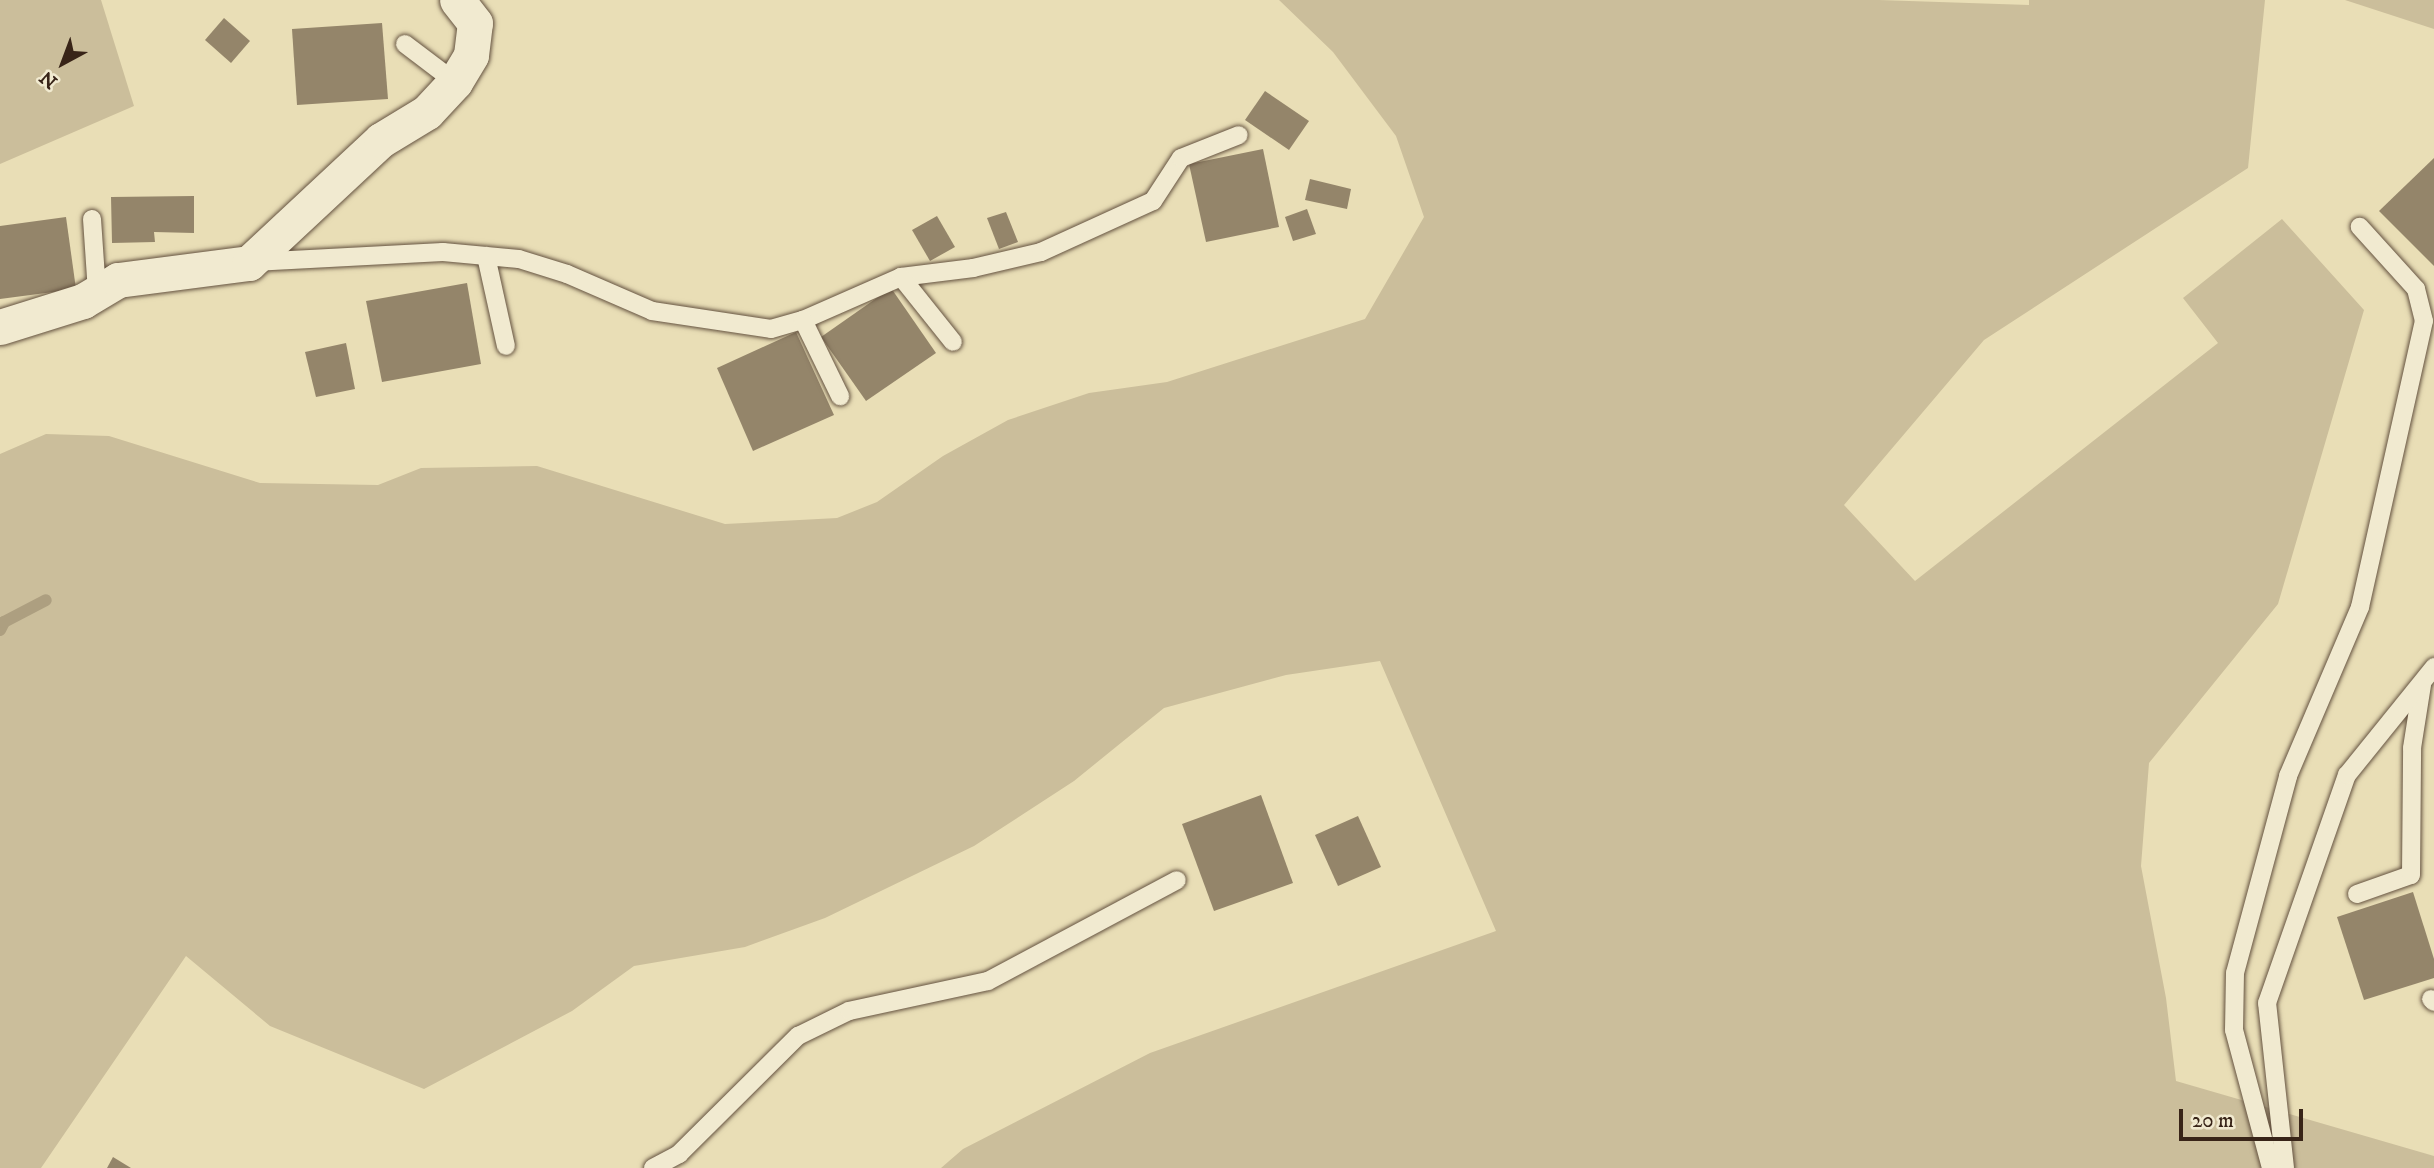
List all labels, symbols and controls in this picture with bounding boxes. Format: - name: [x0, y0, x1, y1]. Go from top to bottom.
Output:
- north arrow: [28, 28, 98, 98]
- text: N: [35, 65, 62, 93]
- scale bar: [2182, 1094, 2306, 1138]
- text: 20 m: [2192, 1108, 2234, 1134]

